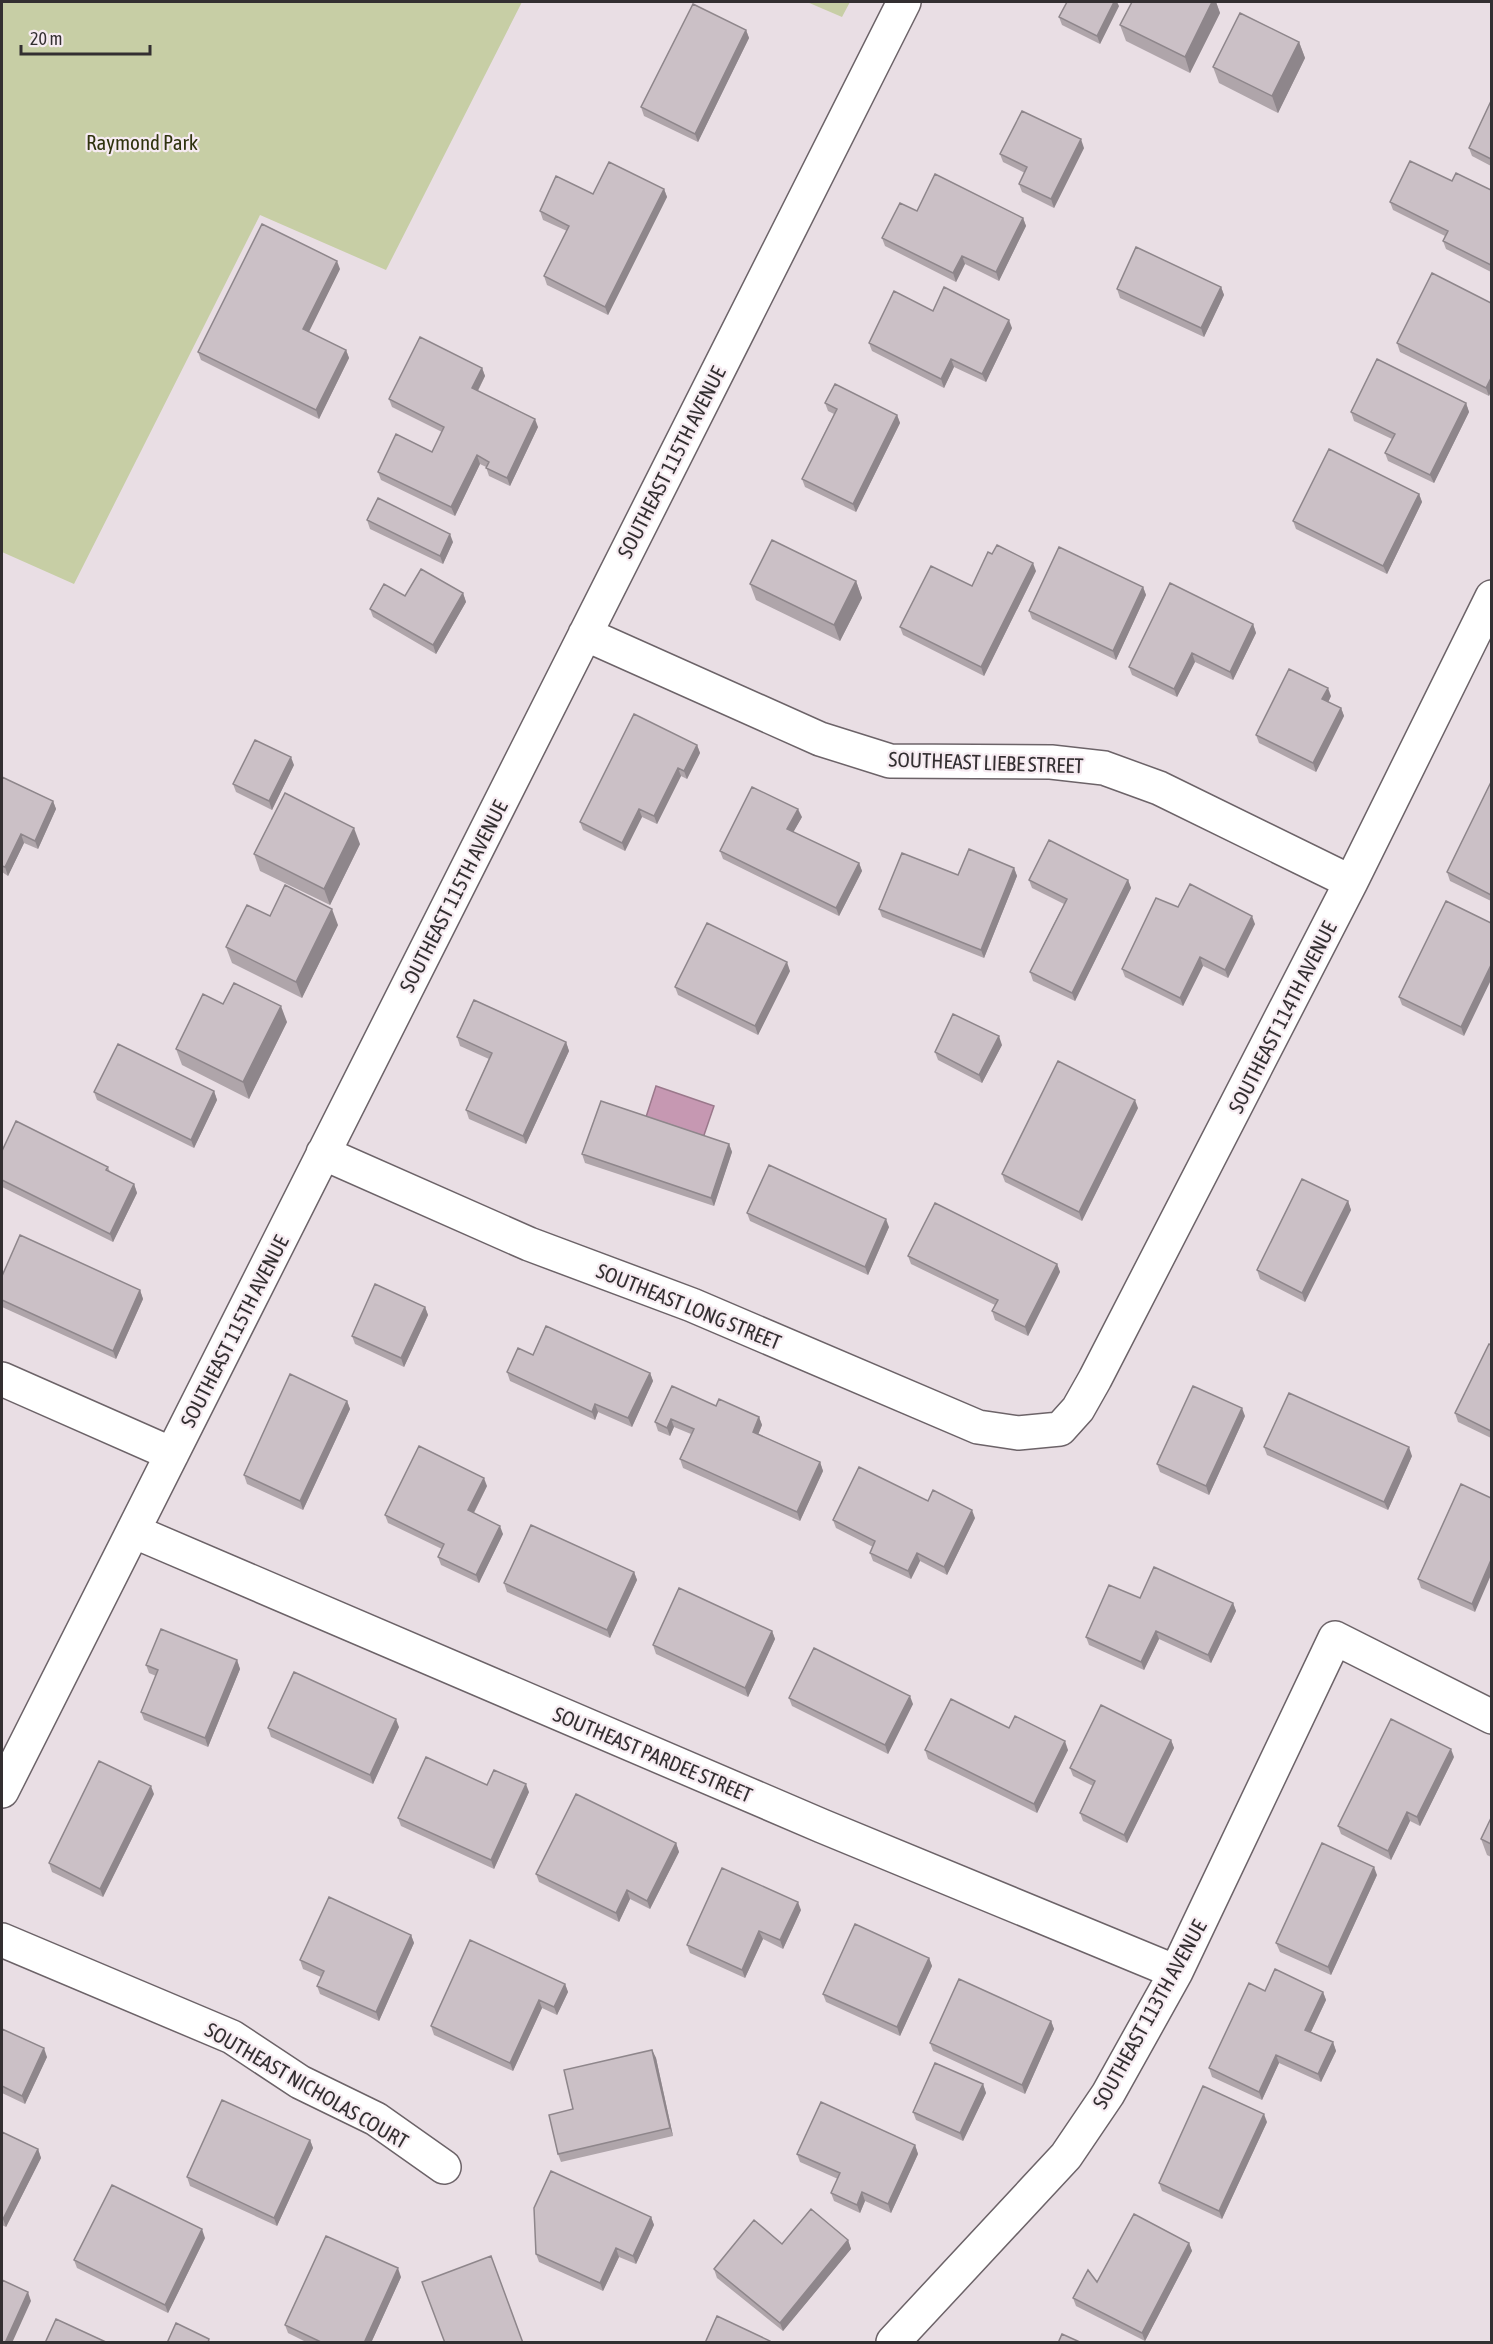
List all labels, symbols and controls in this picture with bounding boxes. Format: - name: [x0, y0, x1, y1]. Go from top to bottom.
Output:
- scale bar: [21, 18, 150, 56]
- text: 20 m: [30, 28, 62, 49]
- park label: Raymond Park: [86, 130, 198, 154]
- street label: SOUTHEAST 115TH AVENUE: [612, 362, 730, 562]
- street label: SOUTHEAST LIEBE STREET: [888, 747, 1084, 777]
- street label: SOUTHEAST 115TH AVENUE: [394, 796, 512, 996]
- street label: SOUTHEAST 114TH AVENUE: [1223, 917, 1341, 1117]
- street label: SOUTHEAST 115TH AVENUE: [175, 1231, 293, 1431]
- street label: SOUTHEAST LONG STREET: [593, 1258, 785, 1354]
- street label: SOUTHEAST PARDEE STREET: [550, 1701, 756, 1807]
- street label: SOUTHEAST 113TH AVENUE: [1087, 1916, 1211, 2112]
- street label: SOUTHEAST NICHOLAS COURT: [201, 2017, 413, 2153]

